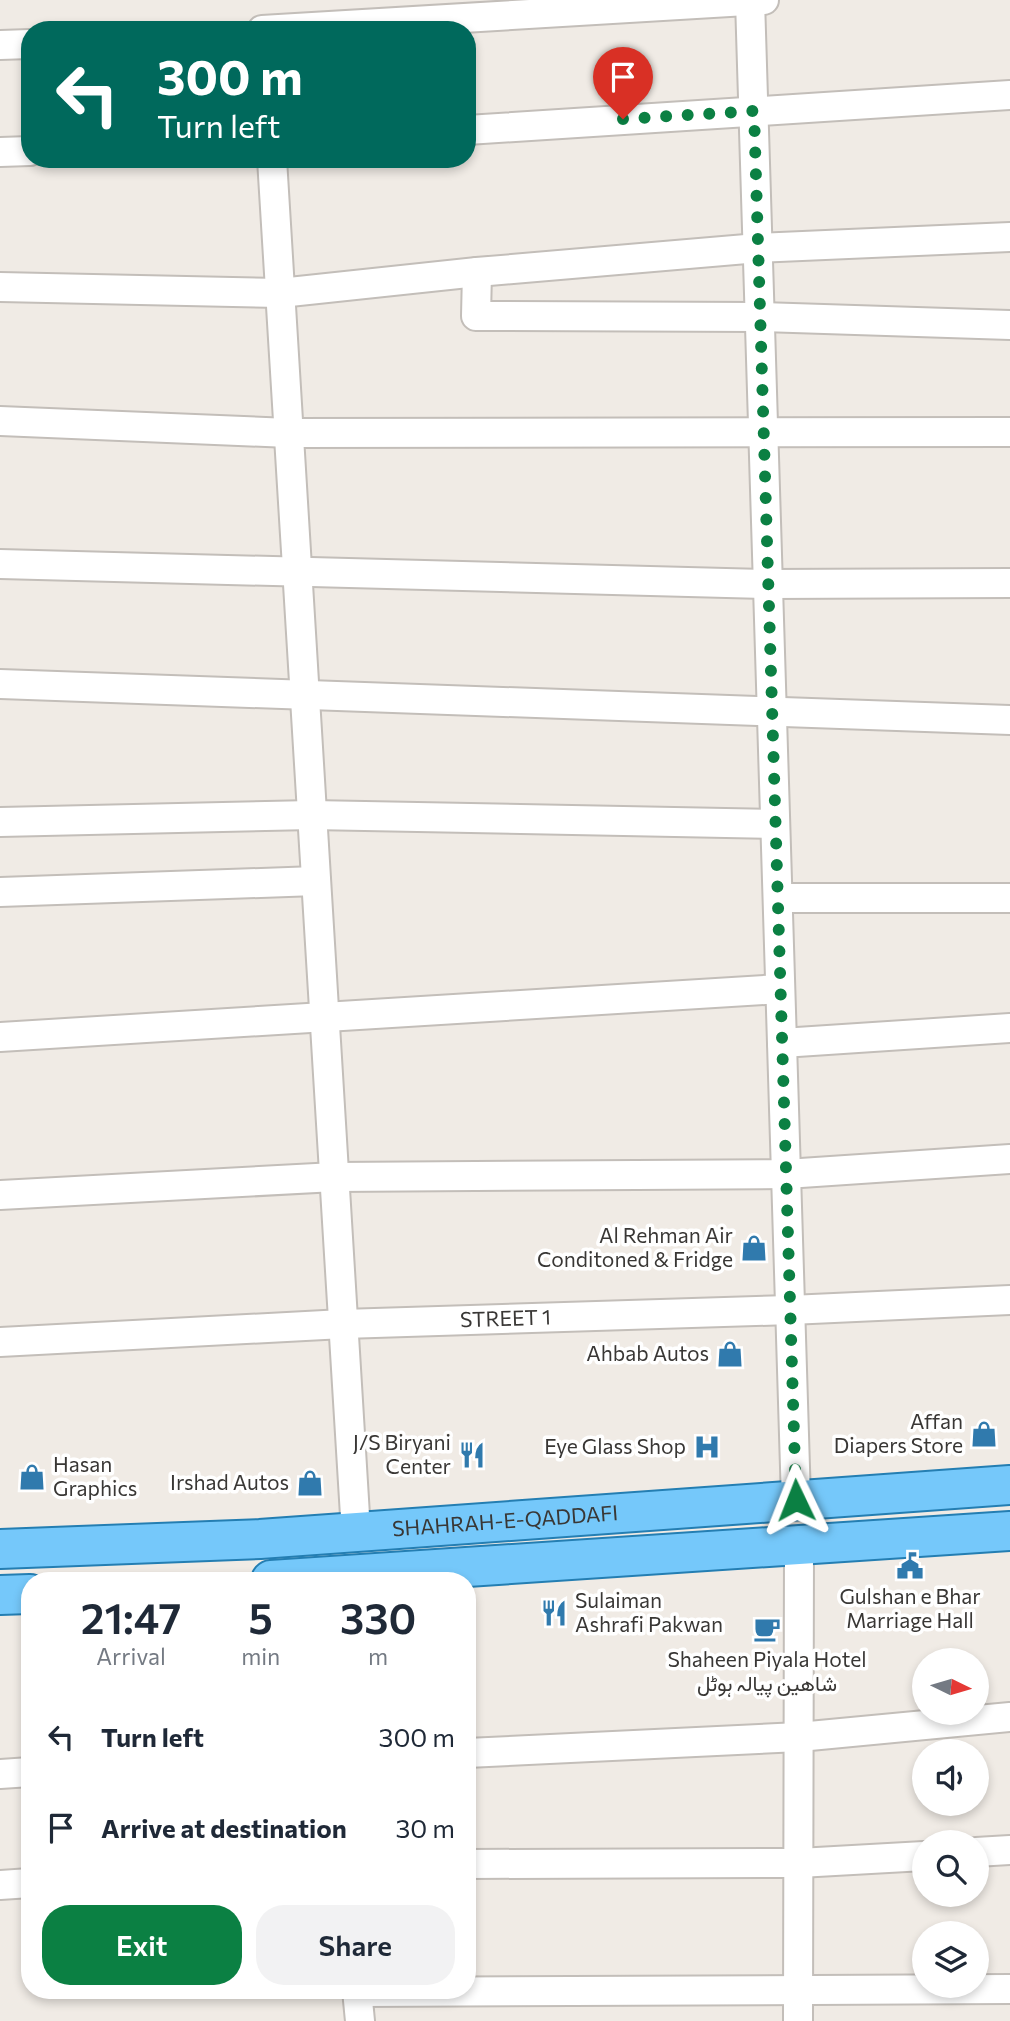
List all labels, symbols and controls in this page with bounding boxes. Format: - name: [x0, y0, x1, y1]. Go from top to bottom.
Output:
- text: 300 m: [157, 45, 303, 105]
- pin: [593, 47, 653, 119]
- icon: left: [42, 49, 133, 140]
- icon: arrive: [604, 58, 642, 96]
- text: Turn left: [157, 105, 281, 145]
- place label: Al Rehman Air Conditoned & Fridge: [537, 1222, 733, 1271]
- shop icon: Al Rehman Air Conditoned & Fridge: [739, 1233, 769, 1263]
- street label: STREET 1: [460, 1303, 551, 1331]
- shop icon: Ahbab Autos: [715, 1339, 745, 1369]
- place label: Ahbab Autos: [586, 1340, 709, 1365]
- place label: Affan Diapers Store: [834, 1408, 963, 1457]
- shop icon: Affan Diapers Store: [969, 1419, 999, 1449]
- place label: J/S Biryani Center: [353, 1429, 451, 1478]
- hospital icon: Eye Glass Shop: [692, 1432, 722, 1462]
- place label: Eye Glass Shop: [544, 1433, 686, 1458]
- restaurant icon: J/S Biryani Center: [457, 1440, 487, 1470]
- place label: Hasan Graphics: [53, 1451, 137, 1500]
- shop icon: Hasan Graphics: [17, 1462, 47, 1492]
- position arrow: [759, 1463, 833, 1537]
- shop icon: Irshad Autos: [295, 1468, 325, 1498]
- place label: Irshad Autos: [170, 1469, 289, 1494]
- street label: SHAHRAH-E-QADDAFI: [391, 1499, 619, 1540]
- public building icon: Gulshan e Bhar Marriage Hall: [895, 1551, 925, 1581]
- place label: Gulshan e Bhar Marriage Hall: [839, 1583, 981, 1632]
- place label: Sulaiman Ashrafi Pakwan: [575, 1587, 723, 1636]
- text: 21:47: [81, 1591, 181, 1643]
- text: 5: [249, 1591, 273, 1643]
- text: 330: [340, 1591, 416, 1643]
- restaurant icon: Sulaiman Ashrafi Pakwan: [539, 1598, 569, 1628]
- cafe icon: Shaheen Piyala Hotel شاھین پیالہ ہوٹل: [752, 1614, 782, 1644]
- text: Arrival: [96, 1642, 166, 1670]
- text: min: [241, 1642, 280, 1670]
- text: m: [368, 1642, 388, 1670]
- place label: Shaheen Piyala Hotel شاھین پیالہ ہوٹل: [667, 1646, 867, 1698]
- north arrow: [912, 1648, 989, 1726]
- map controls: [912, 1648, 989, 1998]
- icon: left: [42, 1718, 80, 1756]
- text: Turn left: [101, 1721, 204, 1752]
- text: 300 m: [379, 1721, 455, 1752]
- button: sound: [912, 1739, 989, 1816]
- icon: arrive: [42, 1809, 80, 1847]
- text: Arrive at destination: [101, 1812, 347, 1843]
- text: 30 m: [396, 1812, 455, 1843]
- button: search: [912, 1830, 989, 1907]
- button: Exit: [42, 1905, 242, 1985]
- button: Share: [256, 1905, 455, 1985]
- button: layers: [912, 1921, 989, 1998]

